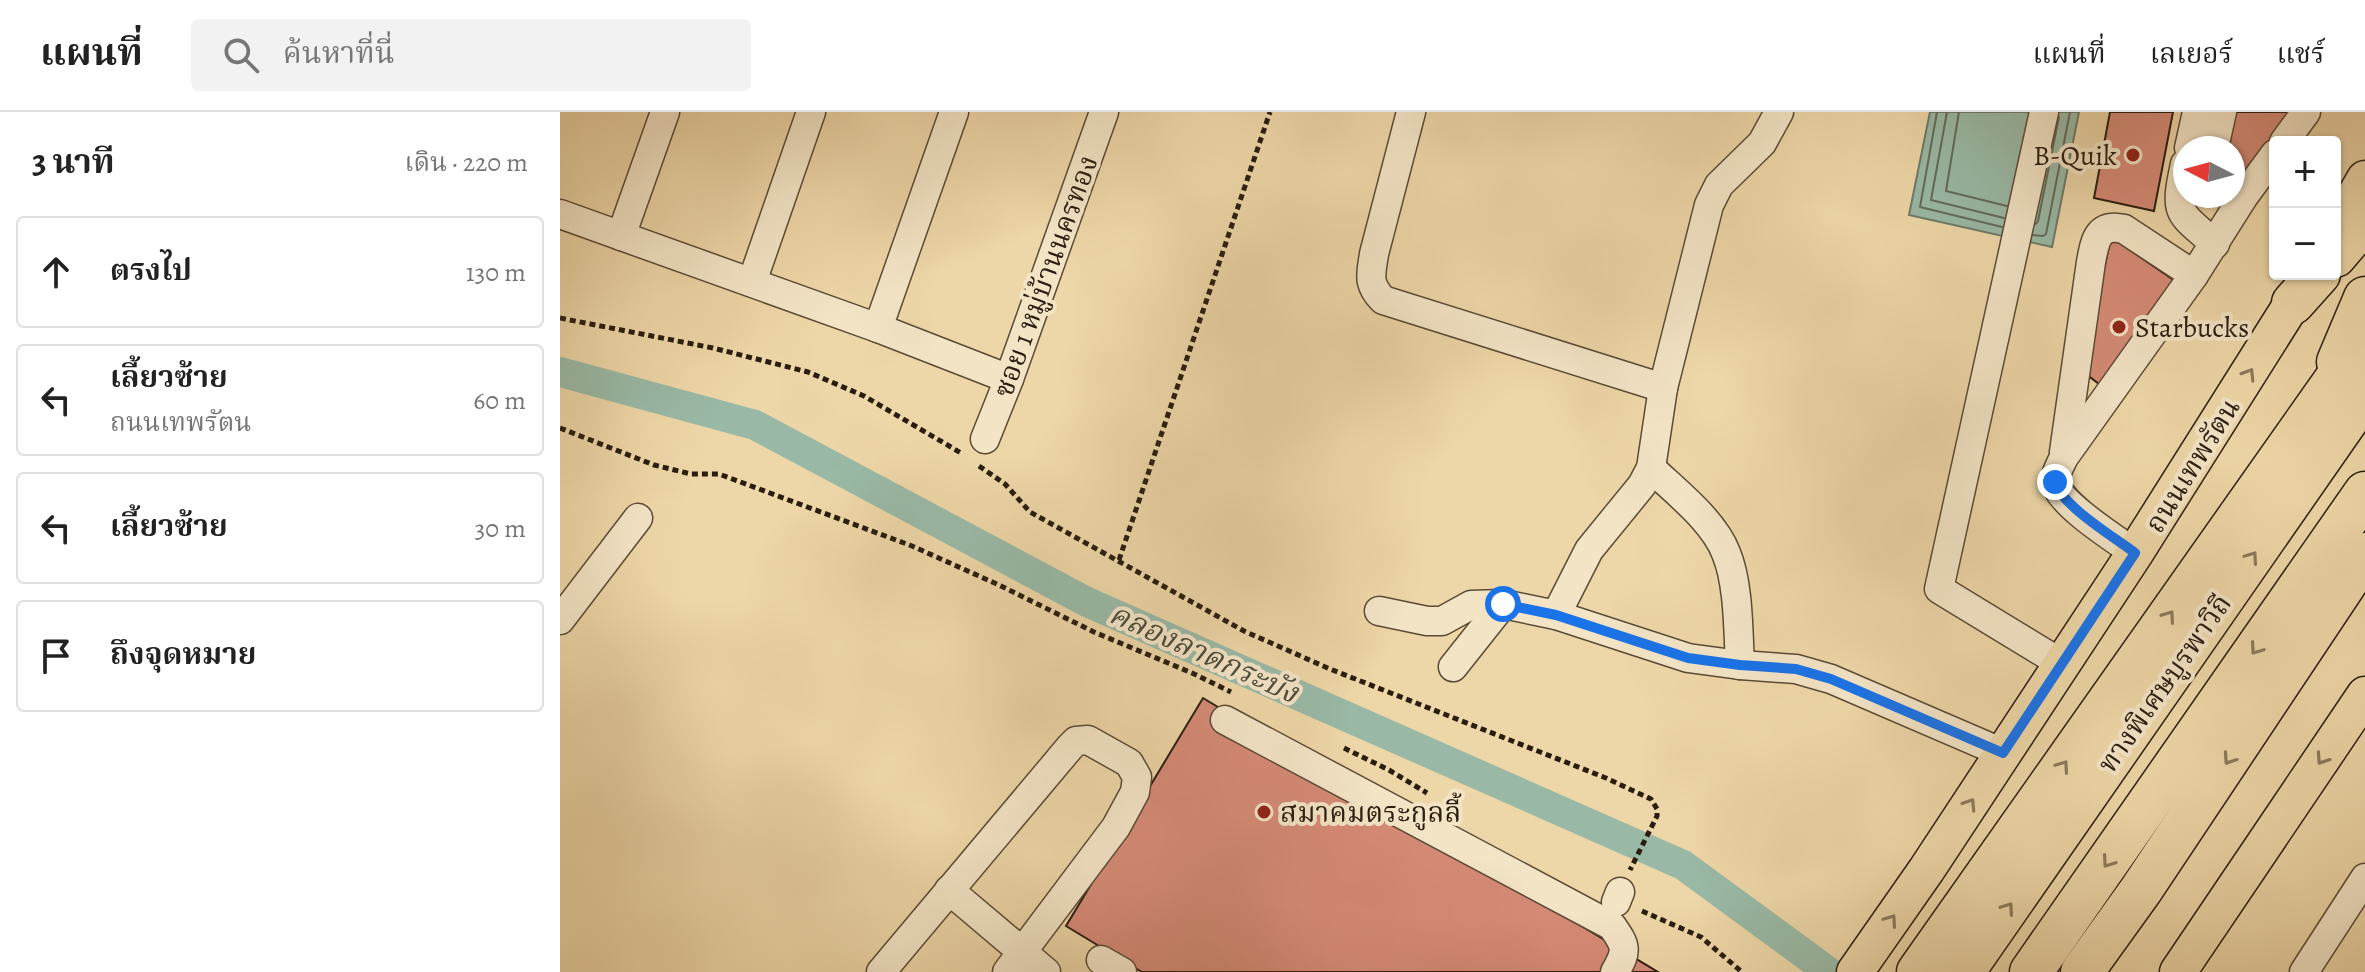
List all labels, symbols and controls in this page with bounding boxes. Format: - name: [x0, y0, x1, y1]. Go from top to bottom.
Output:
- search box: [191, 19, 751, 91]
- text: แผนที่: [40, 26, 143, 78]
- icon: search: [219, 33, 263, 77]
- text: ค้นหาที่นี่: [283, 33, 395, 73]
- text: แผนที่: [2032, 35, 2106, 73]
- text: เลเยอร์: [2150, 35, 2233, 73]
- text: แชร์: [2277, 35, 2325, 73]
- north arrow: [2173, 136, 2245, 208]
- map controls: [2269, 136, 2341, 280]
- button: +: [2269, 136, 2341, 208]
- place label: B-Quik: [2033, 137, 2117, 175]
- text: 3 นาที: [32, 138, 115, 185]
- text: เดิน · 220 m: [405, 145, 528, 180]
- marker: B-Quik: [2124, 146, 2142, 164]
- street label: ซอย 1 หมู่บ้านนครทอง: [984, 150, 1107, 403]
- button: −: [2269, 208, 2341, 280]
- icon: ahead: [34, 250, 78, 294]
- text: ตรงไป: [110, 250, 192, 290]
- text: 130 m: [466, 255, 526, 290]
- place label: Starbucks: [2135, 309, 2249, 347]
- marker: Starbucks: [2110, 318, 2128, 336]
- text: เลี้ยวซ้าย: [110, 357, 228, 397]
- one-way arrow: [2239, 368, 2254, 383]
- icon: left: [34, 378, 78, 422]
- text: 60 m: [473, 383, 526, 418]
- street label: ถนนเทพรัตน: [2136, 391, 2249, 540]
- text: ถนนเทพรัตน: [110, 405, 251, 440]
- route end: [2037, 464, 2073, 500]
- icon: left: [34, 506, 78, 550]
- text: เลี้ยวซ้าย: [110, 506, 228, 546]
- text: 30 m: [475, 511, 526, 546]
- one-way arrow: [2242, 551, 2257, 565]
- route start: [1485, 586, 1521, 622]
- street label: ทางพิเศษบูรพาวิถี: [2089, 587, 2241, 781]
- water label: คลองลาดกระบัง: [1103, 593, 1306, 713]
- one-way arrow: [2159, 610, 2174, 624]
- icon: arrive: [34, 634, 78, 678]
- text: ถึงจุดหมาย: [110, 634, 256, 674]
- one-way arrow: [2251, 641, 2266, 655]
- one-way arrow: [2223, 750, 2238, 764]
- one-way arrow: [2316, 751, 2331, 765]
- one-way arrow: [2053, 761, 2068, 775]
- place label: สมาคมตระกูลลี้: [1280, 792, 1462, 832]
- one-way arrow: [1960, 798, 1975, 812]
- marker: สมาคมตระกูลลี้: [1255, 803, 1273, 821]
- one-way arrow: [2103, 854, 2118, 868]
- one-way arrow: [1998, 902, 2013, 916]
- one-way arrow: [1881, 915, 1896, 929]

